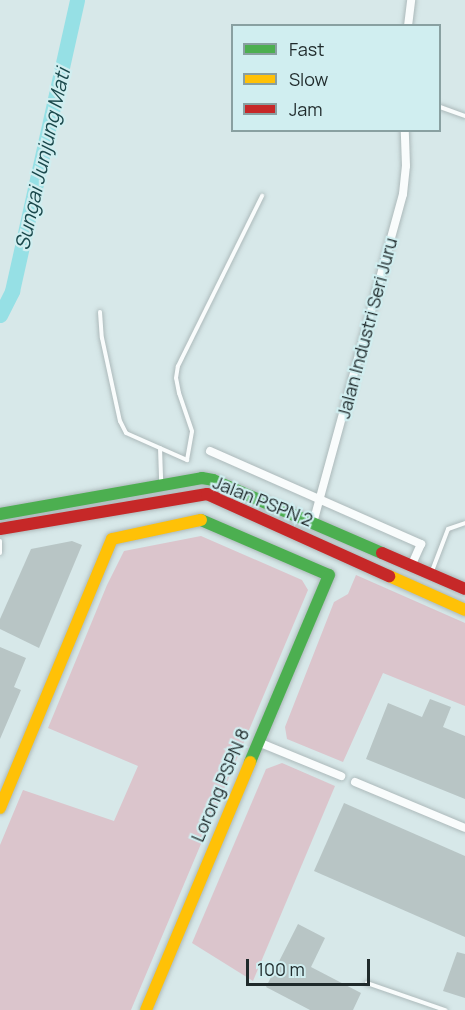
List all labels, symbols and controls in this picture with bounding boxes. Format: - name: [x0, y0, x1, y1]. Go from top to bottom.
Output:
- legend: [231, 24, 441, 132]
- text: Fast: [289, 37, 324, 61]
- water label: Sungai Junjung Mati: [9, 66, 75, 252]
- text: Slow: [289, 67, 328, 91]
- text: Jam: [289, 97, 323, 121]
- street label: Jalan Industri Seri Juru: [332, 235, 402, 421]
- street label: Jalan PSPN 2: [210, 471, 316, 531]
- street label: Lorong PSPN 8: [186, 725, 254, 845]
- scale bar: [249, 947, 374, 985]
- text: 100 m: [257, 957, 305, 981]

